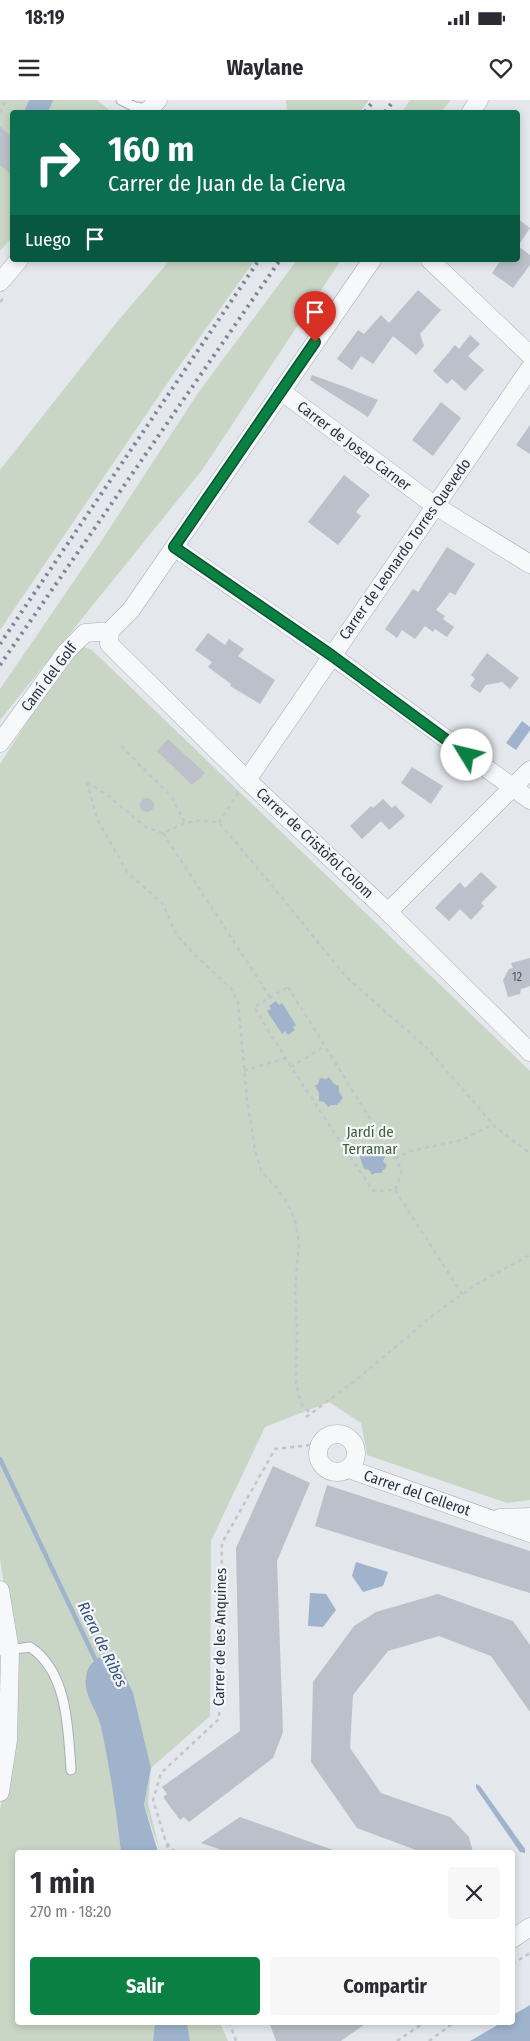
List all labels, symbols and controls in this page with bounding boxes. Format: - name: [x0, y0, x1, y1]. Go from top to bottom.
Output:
- text: 18:19: [25, 6, 65, 29]
- icon: menu: [15, 54, 43, 82]
- text: Waylane: [227, 54, 303, 81]
- icon: heart: [487, 54, 515, 82]
- text: 160 m: [108, 128, 194, 170]
- icon: right: [25, 130, 90, 195]
- text: Carrer de Juan de la Cierva: [108, 170, 346, 197]
- icon: arrive: [81, 225, 109, 253]
- text: Luego: [25, 228, 71, 251]
- pin: [294, 291, 336, 342]
- icon: arrive: [301, 298, 329, 326]
- street label: Carrer de Josep Carner: [294, 397, 415, 495]
- street label: Carrer de Leonardo Torres Quevedo: [335, 455, 475, 643]
- street label: Camí del Golf: [17, 638, 82, 715]
- position arrow: [440, 728, 492, 780]
- street label: Carrer de Cristòfol Colom: [253, 784, 377, 902]
- house number: 12: [512, 970, 522, 984]
- park label: Jardí de Terramar: [342, 1123, 398, 1158]
- street label: Carrer del Cellerot: [361, 1466, 473, 1520]
- street label: Carrer de les Anquines: [210, 1568, 230, 1706]
- water label: Riera de Ribes: [74, 1598, 131, 1690]
- text: 1 min: [30, 1865, 95, 1901]
- button: close: [448, 1867, 500, 1919]
- text: 270 m · 18:20: [30, 1902, 112, 1921]
- button: Salir: [30, 1957, 260, 2015]
- button: Compartir: [270, 1957, 500, 2015]

